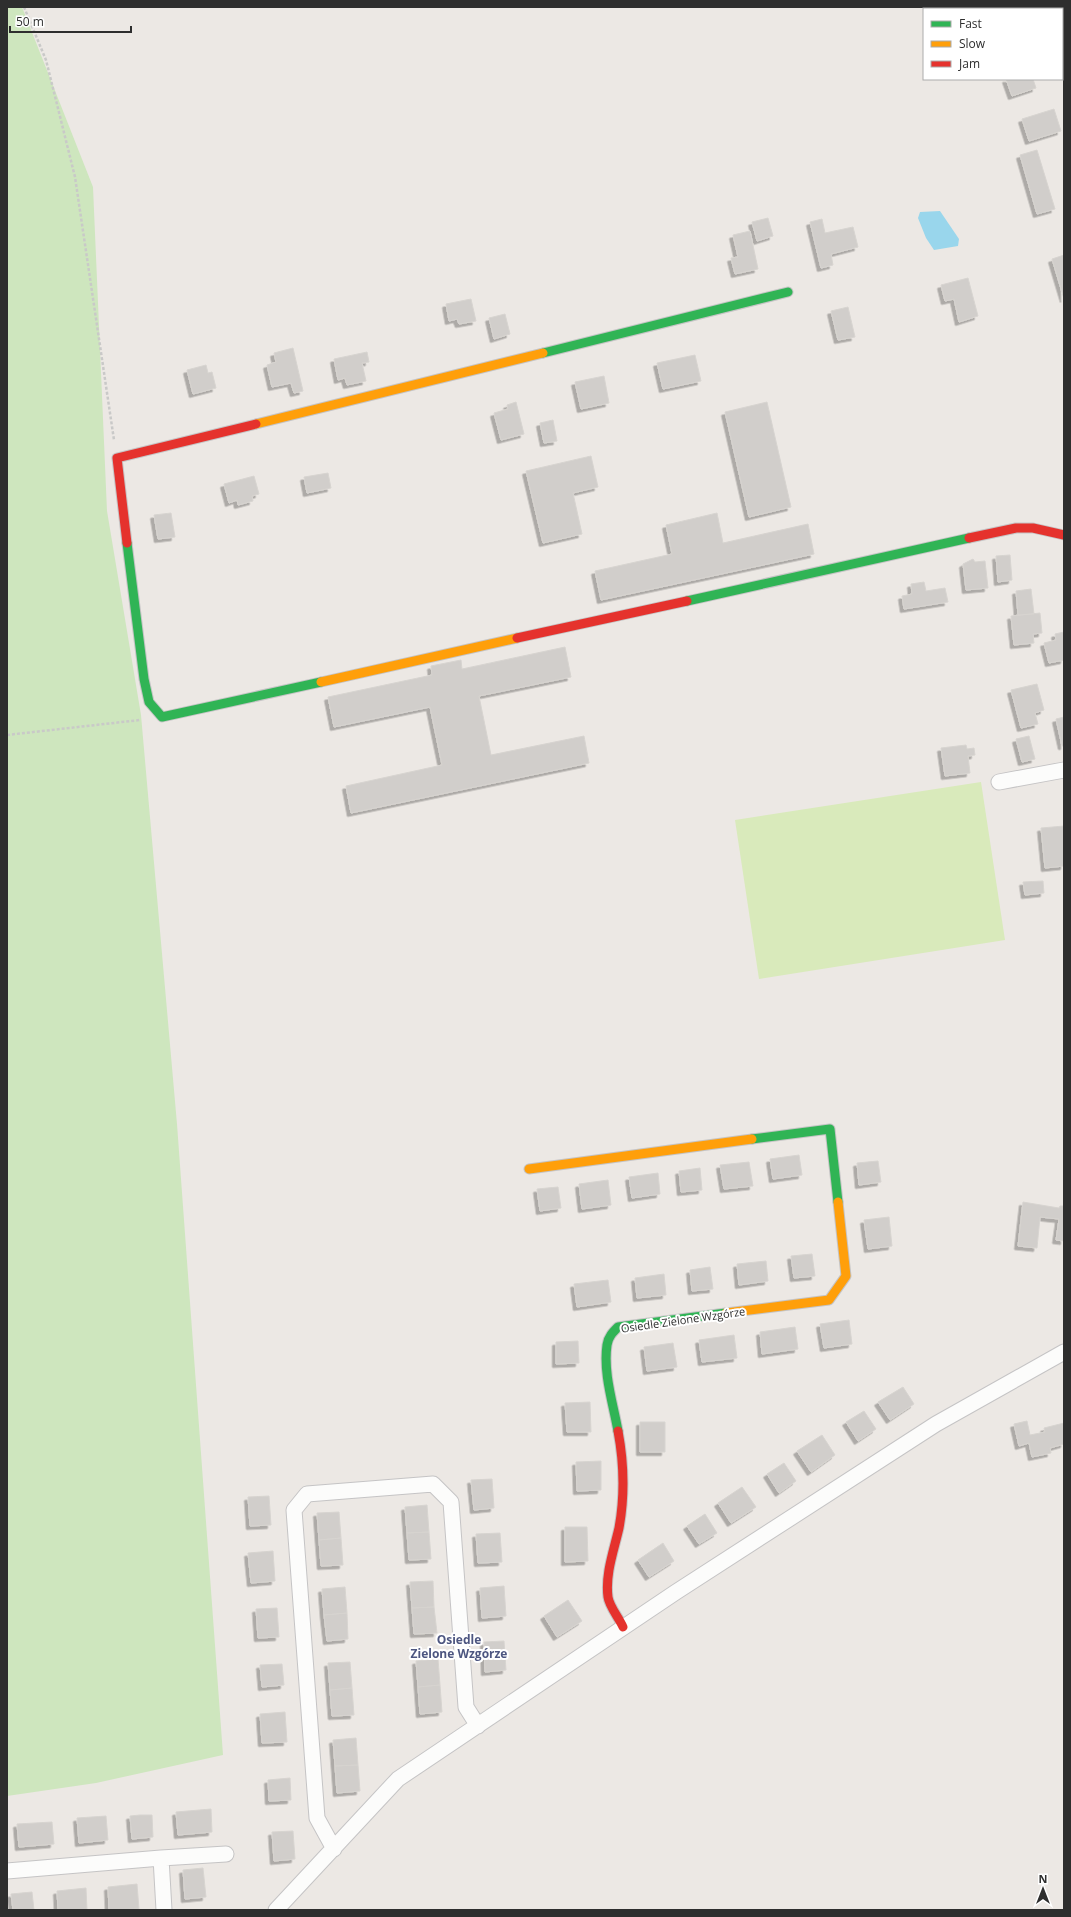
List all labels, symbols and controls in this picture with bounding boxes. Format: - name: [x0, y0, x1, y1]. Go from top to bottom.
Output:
- scale bar: [10, 8, 131, 34]
- legend: [923, 8, 1063, 80]
- text: 50 m: [16, 13, 44, 30]
- text: Fast: [959, 15, 982, 32]
- text: Slow: [959, 35, 986, 52]
- text: Jam: [958, 55, 980, 72]
- street label: Osiedle Zielone Wzgórze: [620, 1303, 746, 1336]
- district label: Osiedle Zielone Wzgórze: [411, 1631, 507, 1662]
- north arrow: [1023, 1869, 1063, 1909]
- text: N: [1039, 1871, 1047, 1886]

